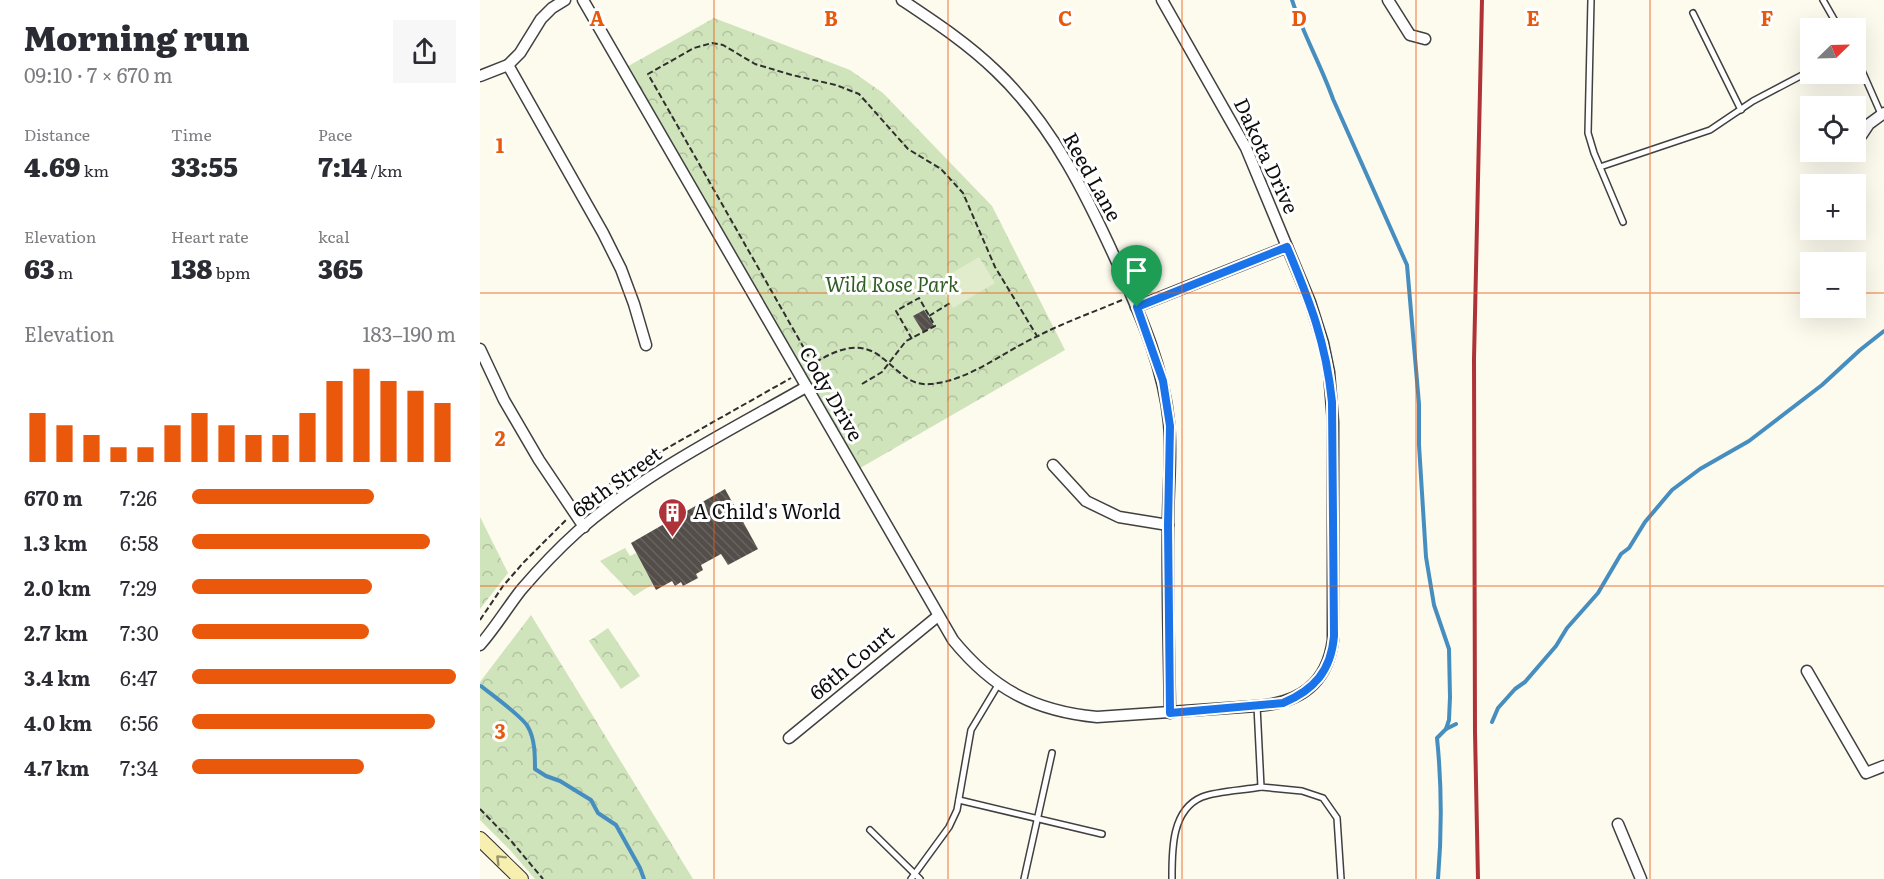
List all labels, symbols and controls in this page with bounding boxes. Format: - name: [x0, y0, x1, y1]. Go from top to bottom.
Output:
- text: A: [589, 2, 605, 32]
- text: B: [824, 2, 838, 32]
- text: C: [1058, 2, 1072, 32]
- text: D: [1291, 2, 1307, 32]
- text: E: [1526, 2, 1540, 32]
- text: F: [1761, 2, 1774, 32]
- text: Morning run: [24, 12, 250, 61]
- north arrow: [1800, 18, 1866, 84]
- map controls: [1800, 18, 1866, 318]
- button: share: [393, 20, 456, 83]
- text: 09:10 · 7 × 670 m: [24, 59, 173, 89]
- street label: Dakota Drive: [1228, 92, 1308, 218]
- button: locate: [1800, 96, 1866, 162]
- text: Distance: [24, 122, 90, 146]
- text: Time: [171, 122, 212, 146]
- text: Pace: [318, 122, 352, 146]
- street label: Reed Lane: [1057, 126, 1131, 226]
- text: 1: [496, 129, 504, 159]
- text: 4.69: [24, 146, 81, 185]
- text: 33:55: [171, 146, 238, 185]
- text: 7:14: [318, 146, 367, 185]
- text: km: [81, 158, 109, 182]
- text: /km: [367, 158, 403, 182]
- button: +: [1800, 174, 1866, 240]
- text: Elevation: [24, 224, 96, 248]
- text: Heart rate: [171, 224, 249, 248]
- text: kcal: [318, 224, 350, 248]
- pin: [1111, 245, 1162, 307]
- text: 63: [24, 248, 54, 287]
- text: 138: [171, 248, 213, 287]
- text: 365: [318, 248, 363, 287]
- button: −: [1800, 252, 1866, 318]
- icon: arrive: [1120, 254, 1153, 287]
- text: m: [54, 260, 73, 284]
- text: bpm: [213, 260, 250, 284]
- park label: Wild Rose Park: [825, 268, 959, 298]
- text: Elevation: [24, 318, 114, 348]
- text: 183–190 m: [362, 318, 456, 348]
- street label: Cody Drive: [793, 340, 872, 446]
- text: 2: [495, 422, 506, 452]
- street label: 68th Street: [565, 438, 667, 523]
- text: 670 m: [24, 482, 83, 512]
- text: 7:26: [120, 482, 157, 512]
- place label: A Child's World: [693, 495, 841, 525]
- building icon: A Child's World: [656, 496, 688, 538]
- text: 1.3 km: [24, 527, 87, 557]
- text: 6:58: [120, 527, 159, 557]
- text: 2.0 km: [24, 572, 91, 602]
- text: 7:29: [120, 572, 157, 602]
- text: 2.7 km: [24, 617, 88, 647]
- text: 7:30: [120, 617, 159, 647]
- street label: 66th Court: [802, 617, 900, 706]
- text: 3.4 km: [24, 662, 91, 692]
- text: 6:47: [120, 662, 157, 692]
- text: 4.0 km: [24, 707, 92, 737]
- text: 6:56: [120, 707, 158, 737]
- text: 3: [494, 715, 506, 745]
- text: 4.7 km: [24, 752, 89, 782]
- text: 7:34: [120, 752, 158, 782]
- one-way arrow: [497, 855, 508, 866]

